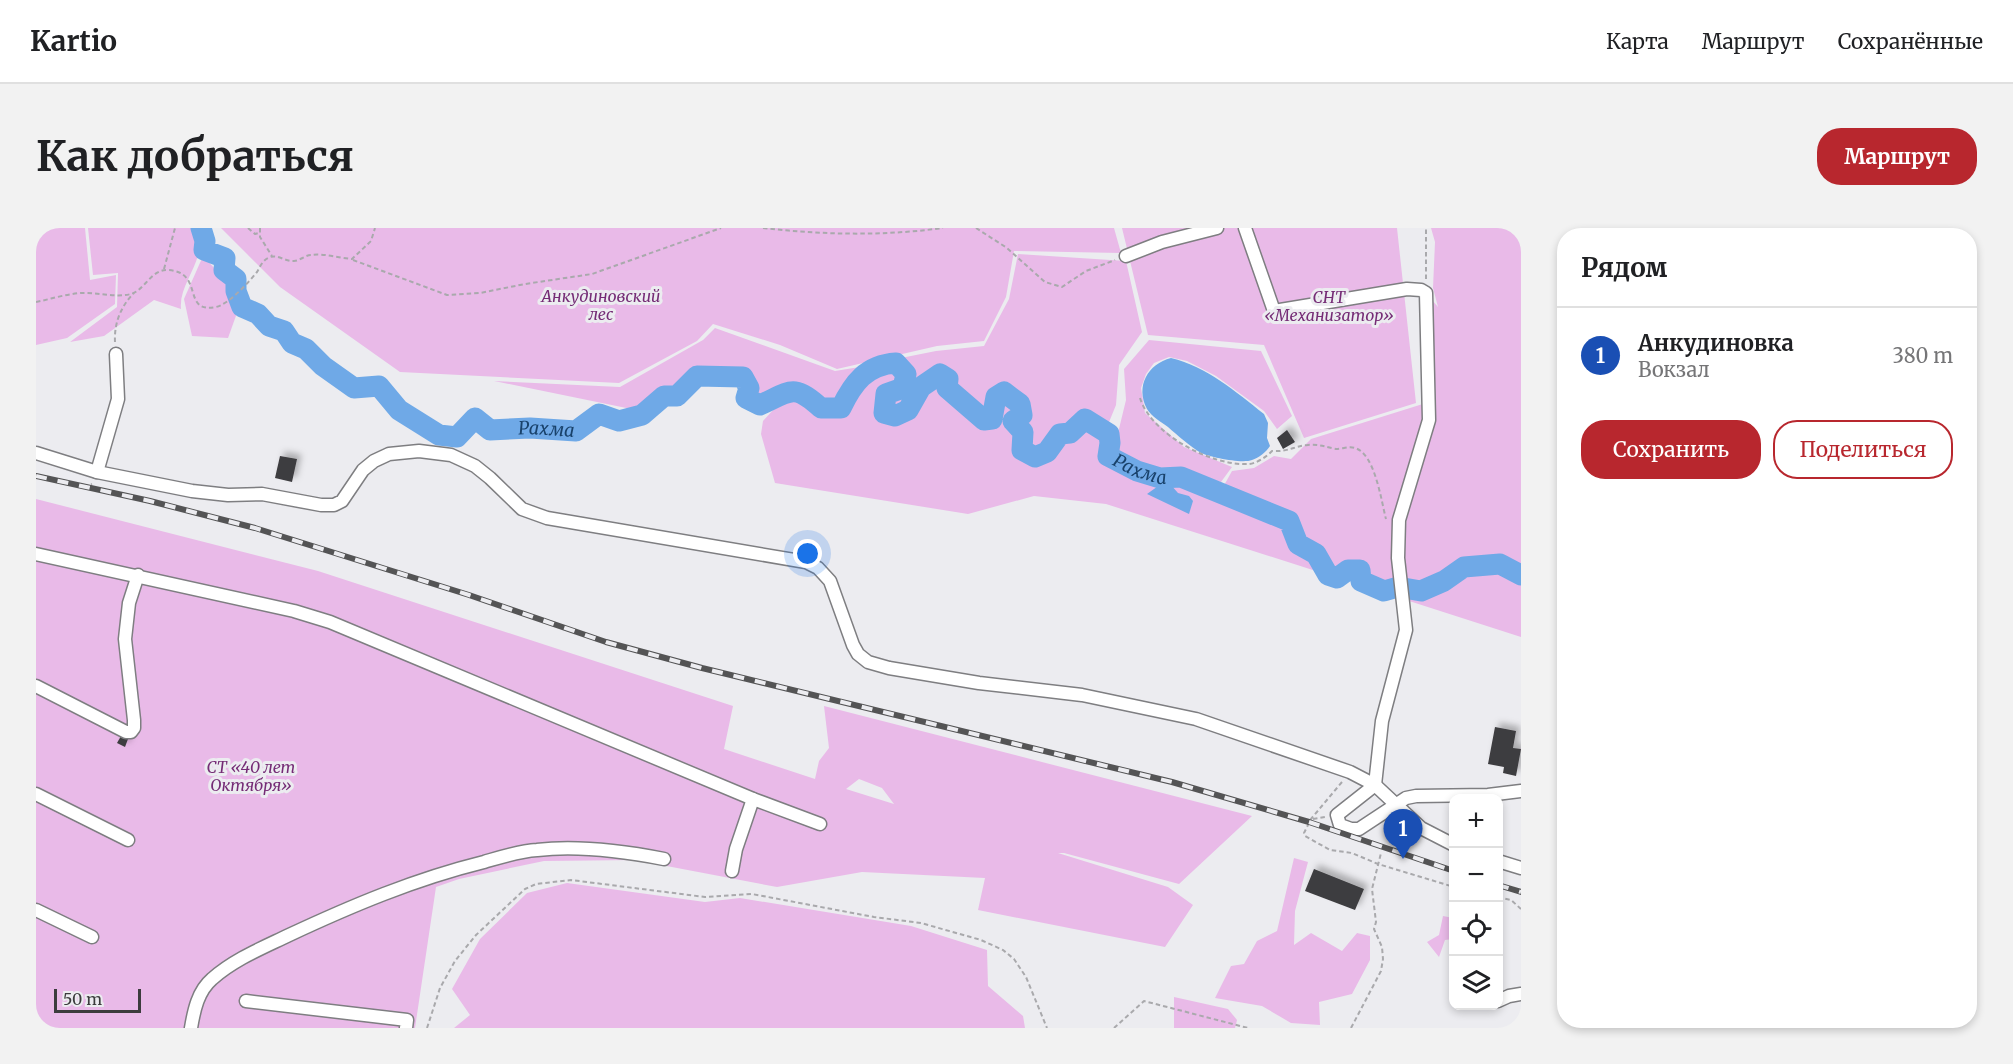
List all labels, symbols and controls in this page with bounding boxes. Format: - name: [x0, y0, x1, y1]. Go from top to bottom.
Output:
- text: Kartio: [30, 23, 117, 59]
- text: Карта: [1606, 28, 1669, 55]
- text: Маршрут: [1702, 28, 1805, 55]
- text: Сохранённые: [1838, 28, 1983, 55]
- button: Маршрут: [1817, 128, 1977, 185]
- text: Как добраться: [36, 130, 354, 182]
- text: Рядом: [1581, 251, 1667, 284]
- park label: Анкудиновский лес: [540, 286, 660, 324]
- park label: СНТ «Механизатор»: [1264, 287, 1394, 325]
- text: Анкудиновка: [1638, 329, 1794, 357]
- text: 1: [1596, 343, 1605, 368]
- text: 380 m: [1892, 343, 1953, 368]
- text: Вокзал: [1638, 357, 1710, 382]
- water label: Рахма: [518, 416, 575, 442]
- button: Сохранить: [1581, 420, 1761, 479]
- button: Поделиться: [1773, 420, 1953, 479]
- water label: Рахма: [1109, 449, 1167, 489]
- your location: [793, 539, 822, 568]
- park label: СТ «40 лет Октября»: [207, 757, 296, 795]
- map controls: [1449, 794, 1503, 1010]
- button: +: [1449, 794, 1503, 848]
- pin: 1: [1384, 810, 1422, 859]
- button: −: [1449, 848, 1503, 902]
- button: locate: [1449, 902, 1503, 956]
- button: layers: [1449, 956, 1503, 1010]
- scale bar: [54, 986, 141, 1014]
- text: 50 m: [63, 989, 102, 1009]

